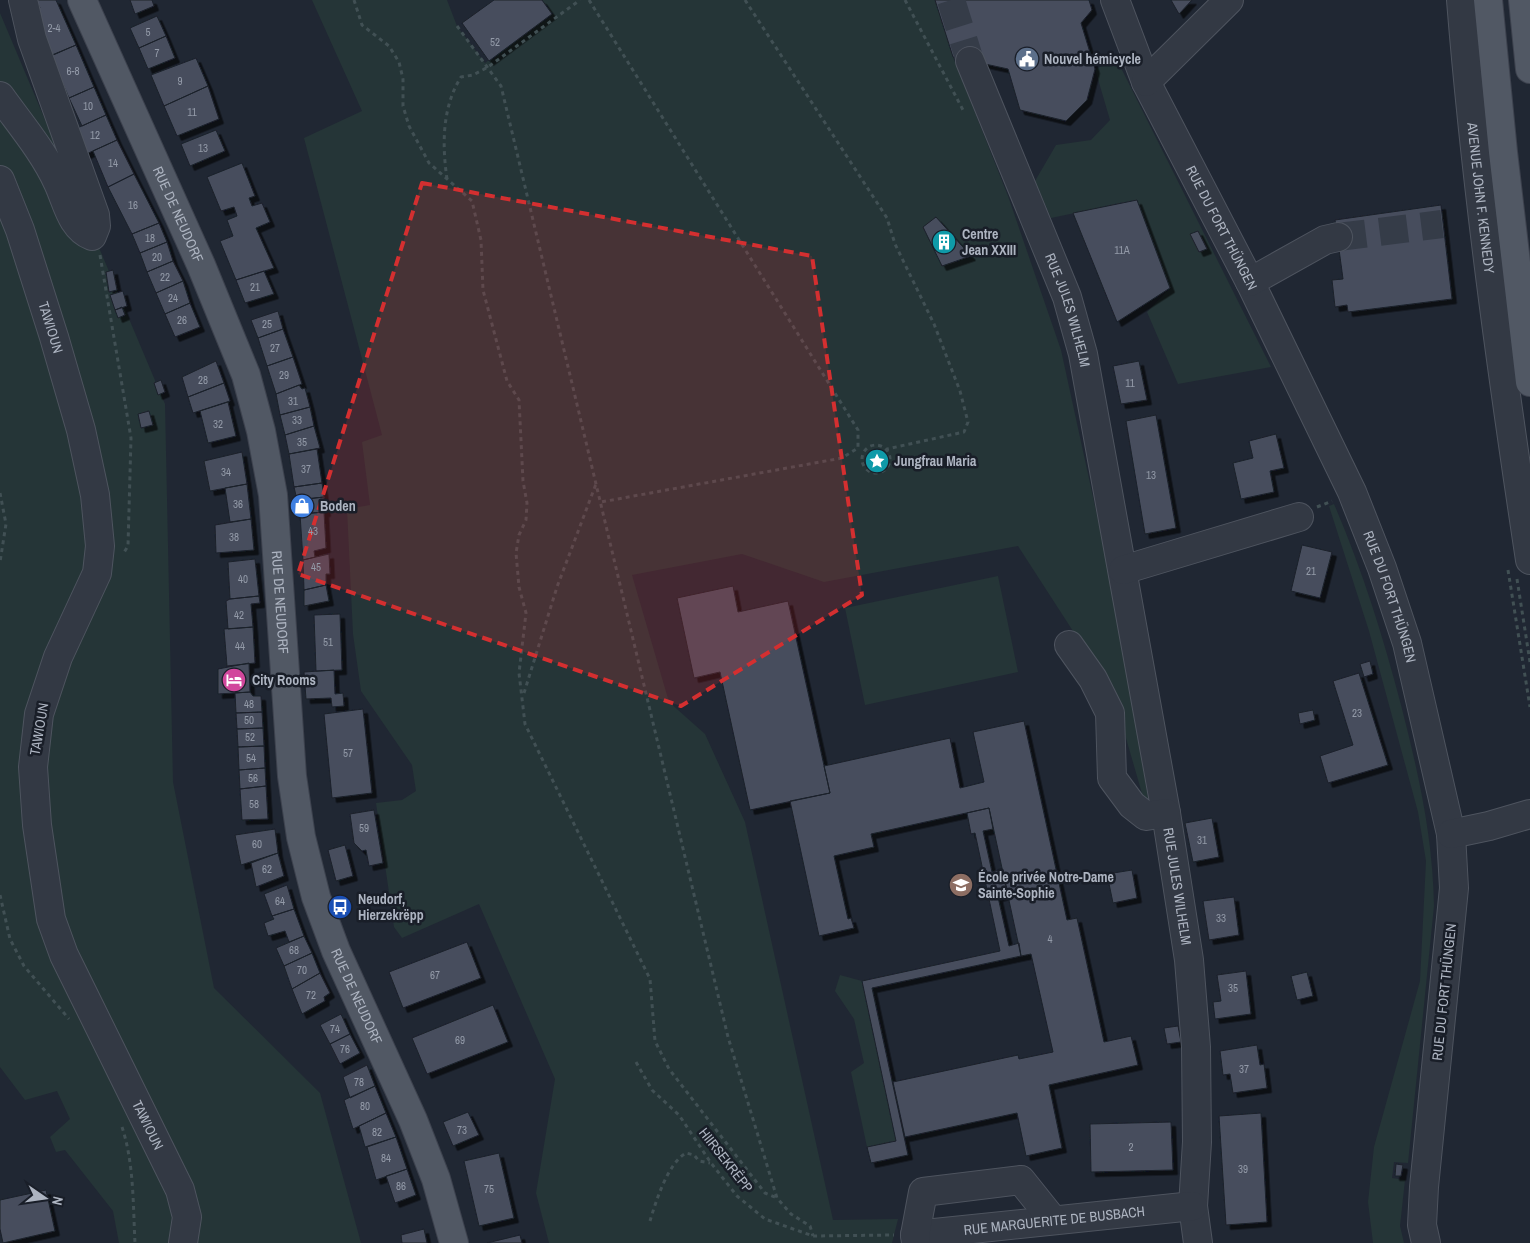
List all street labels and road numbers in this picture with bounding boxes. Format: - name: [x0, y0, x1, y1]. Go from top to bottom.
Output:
- street label: AVENUE JOHN F. KENNEDY: [1463, 121, 1499, 275]
- street label: RUE DU FORT THÜNGEN: [1182, 162, 1262, 293]
- street label: RUE DE NEUDORF: [149, 164, 208, 265]
- street label: RUE JULES WILHELM: [1041, 251, 1094, 368]
- street label: TAWIOUN: [34, 299, 67, 355]
- street label: RUE DU FORT THÜNGEN: [1359, 528, 1420, 664]
- street label: RUE DE NEUDORF: [268, 550, 293, 655]
- street label: TAWIOUN: [26, 701, 52, 757]
- street label: RUE JULES WILHELM: [1159, 826, 1196, 946]
- street label: RUE DU FORT THÜNGEN: [1428, 923, 1460, 1061]
- street label: RUE DE NEUDORF: [327, 946, 386, 1047]
- street label: TAWIOUN: [128, 1097, 168, 1153]
- street label: HIIRSEKRËPP: [695, 1124, 757, 1196]
- street label: RUE MARGUERITE DE BUSBACH: [963, 1202, 1146, 1239]

